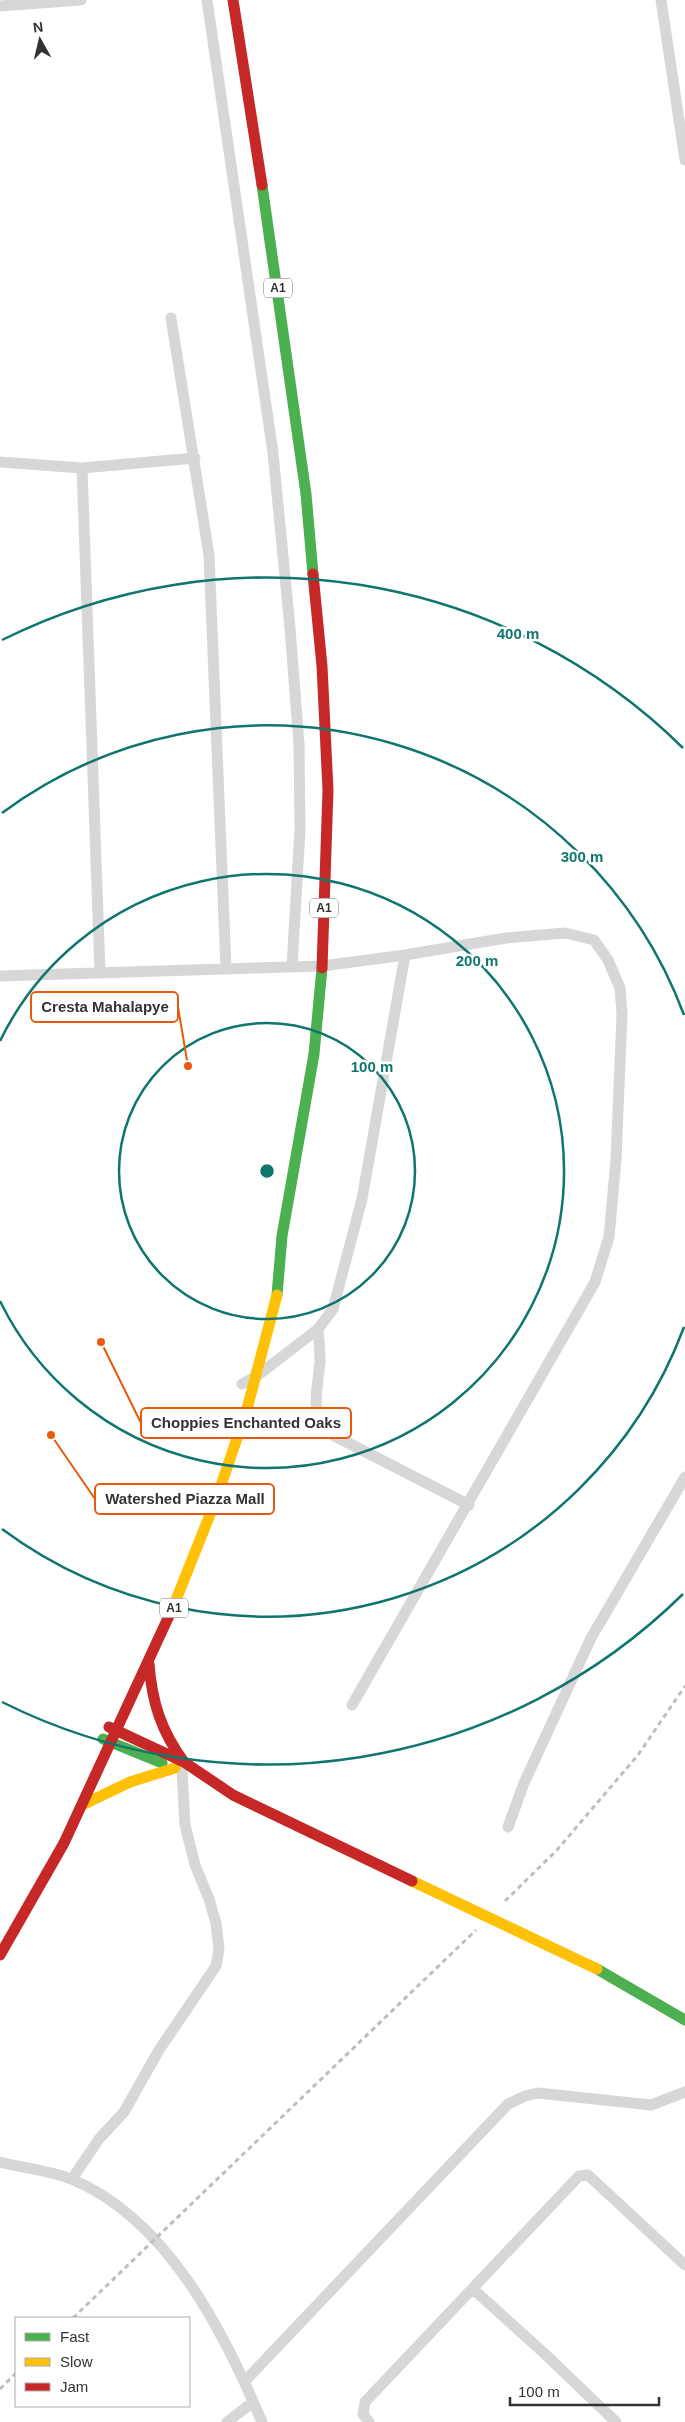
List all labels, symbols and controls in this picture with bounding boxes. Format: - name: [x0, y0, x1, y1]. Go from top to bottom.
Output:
- north arrow: [15, 15, 65, 65]
- text: N: [32, 18, 44, 36]
- road number: A1: [264, 278, 292, 298]
- text: 400 m: [497, 625, 539, 642]
- text: 300 m: [561, 848, 603, 865]
- road number: A1: [310, 898, 338, 918]
- text: 200 m: [456, 952, 498, 969]
- callout: Cresta Mahalapye: [31, 992, 178, 1022]
- text: Cresta Mahalapye: [41, 998, 169, 1015]
- text: 100 m: [351, 1058, 393, 1075]
- centre of rings: [258, 1162, 276, 1180]
- callout: Choppies Enchanted Oaks: [141, 1408, 351, 1438]
- text: Choppies Enchanted Oaks: [151, 1414, 341, 1431]
- callout: Watershed Piazza Mall: [95, 1484, 274, 1514]
- text: Watershed Piazza Mall: [105, 1490, 265, 1507]
- road number: A1: [160, 1599, 188, 1618]
- legend: [15, 2317, 190, 2407]
- text: Fast: [60, 2328, 90, 2345]
- text: Slow: [60, 2353, 93, 2370]
- scale bar: [510, 2374, 659, 2406]
- text: Jam: [60, 2378, 88, 2395]
- text: 100 m: [518, 2383, 560, 2400]

